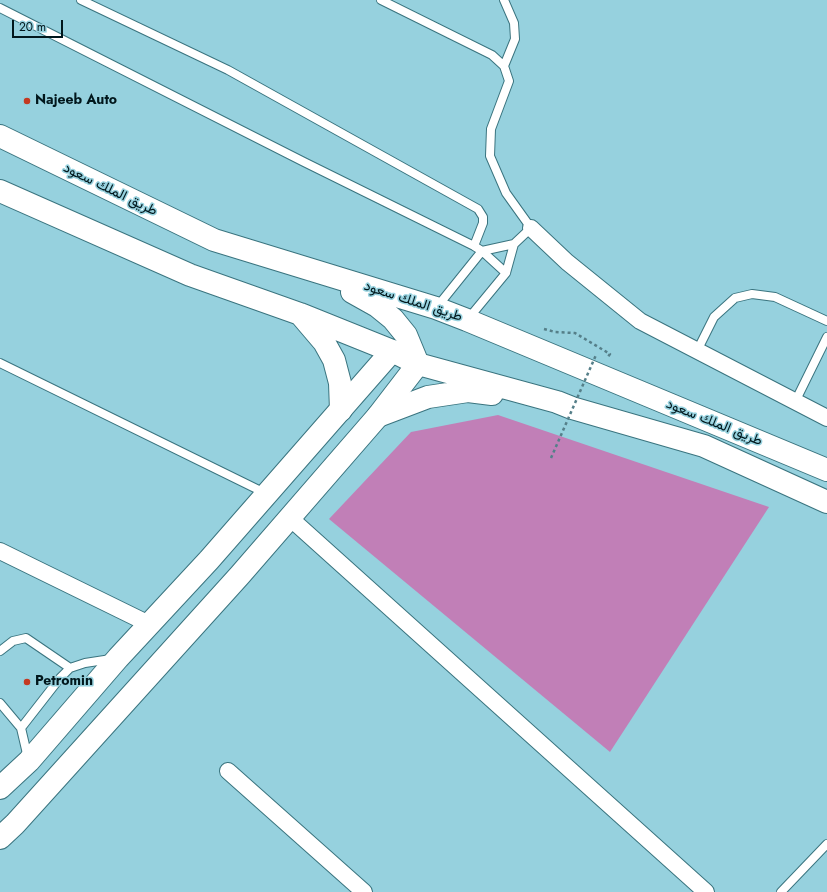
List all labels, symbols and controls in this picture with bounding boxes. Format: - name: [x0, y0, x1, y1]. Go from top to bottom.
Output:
- scale bar: [14, 12, 65, 38]
- text: 20 m: [19, 18, 46, 36]
- place label: Najeeb Auto: [35, 93, 117, 109]
- marker: Najeeb Auto: [22, 96, 32, 106]
- street label: طريق الملك سعود: [60, 160, 160, 220]
- street label: طريق الملك سعود: [362, 278, 464, 326]
- street label: طريق الملك سعود: [663, 396, 765, 450]
- place label: Petromin: [35, 674, 93, 690]
- marker: Petromin: [22, 677, 32, 687]

